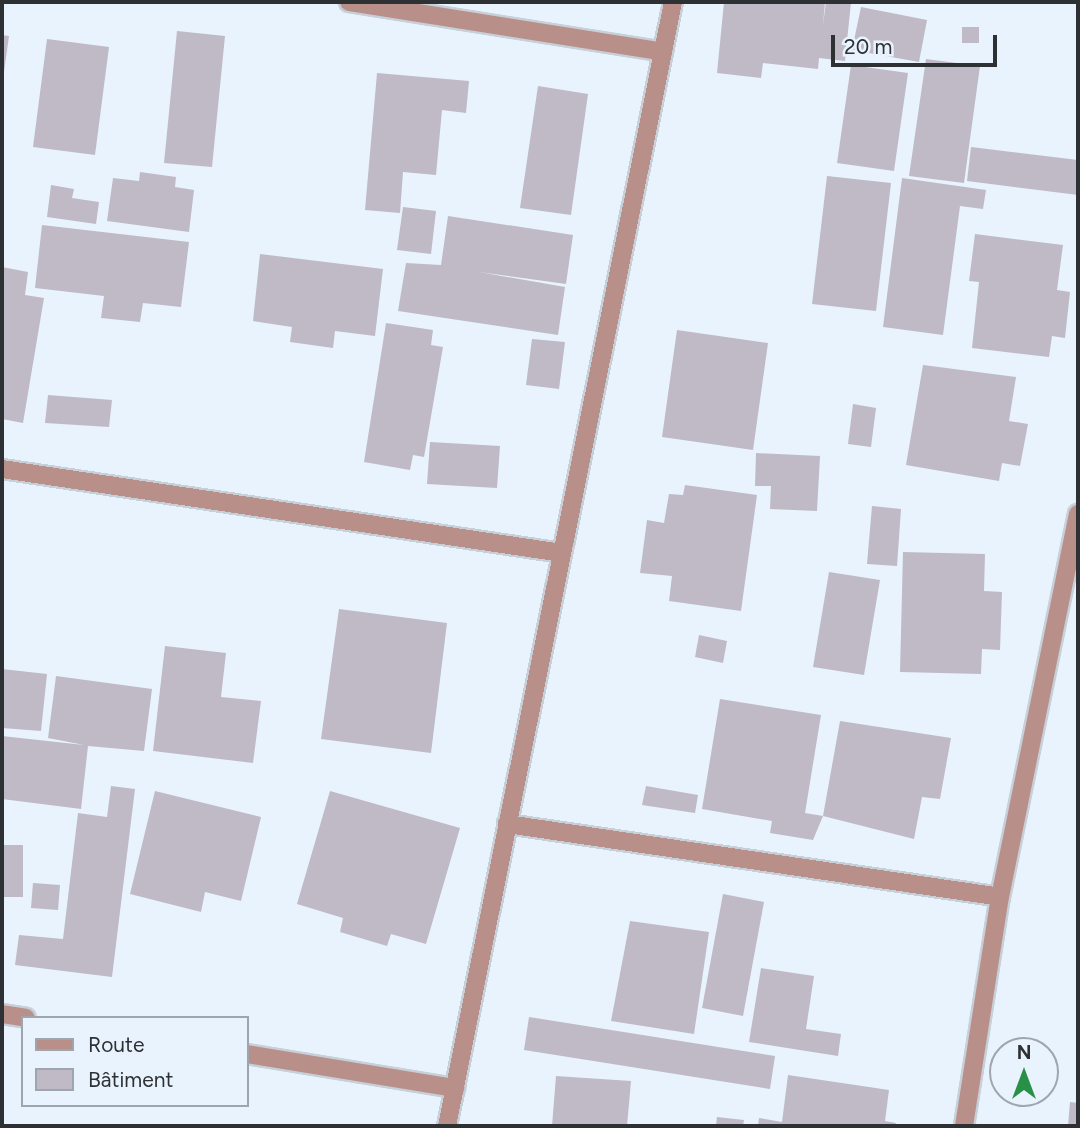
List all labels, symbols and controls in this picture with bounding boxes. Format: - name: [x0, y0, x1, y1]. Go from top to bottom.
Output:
- scale bar: [835, 21, 1001, 65]
- text: 20 m: [844, 34, 892, 59]
- legend: [21, 1016, 248, 1107]
- text: Route: [88, 1032, 144, 1057]
- north arrow: [989, 1037, 1059, 1107]
- text: N: [1017, 1041, 1031, 1064]
- text: Bâtiment: [88, 1067, 173, 1092]

